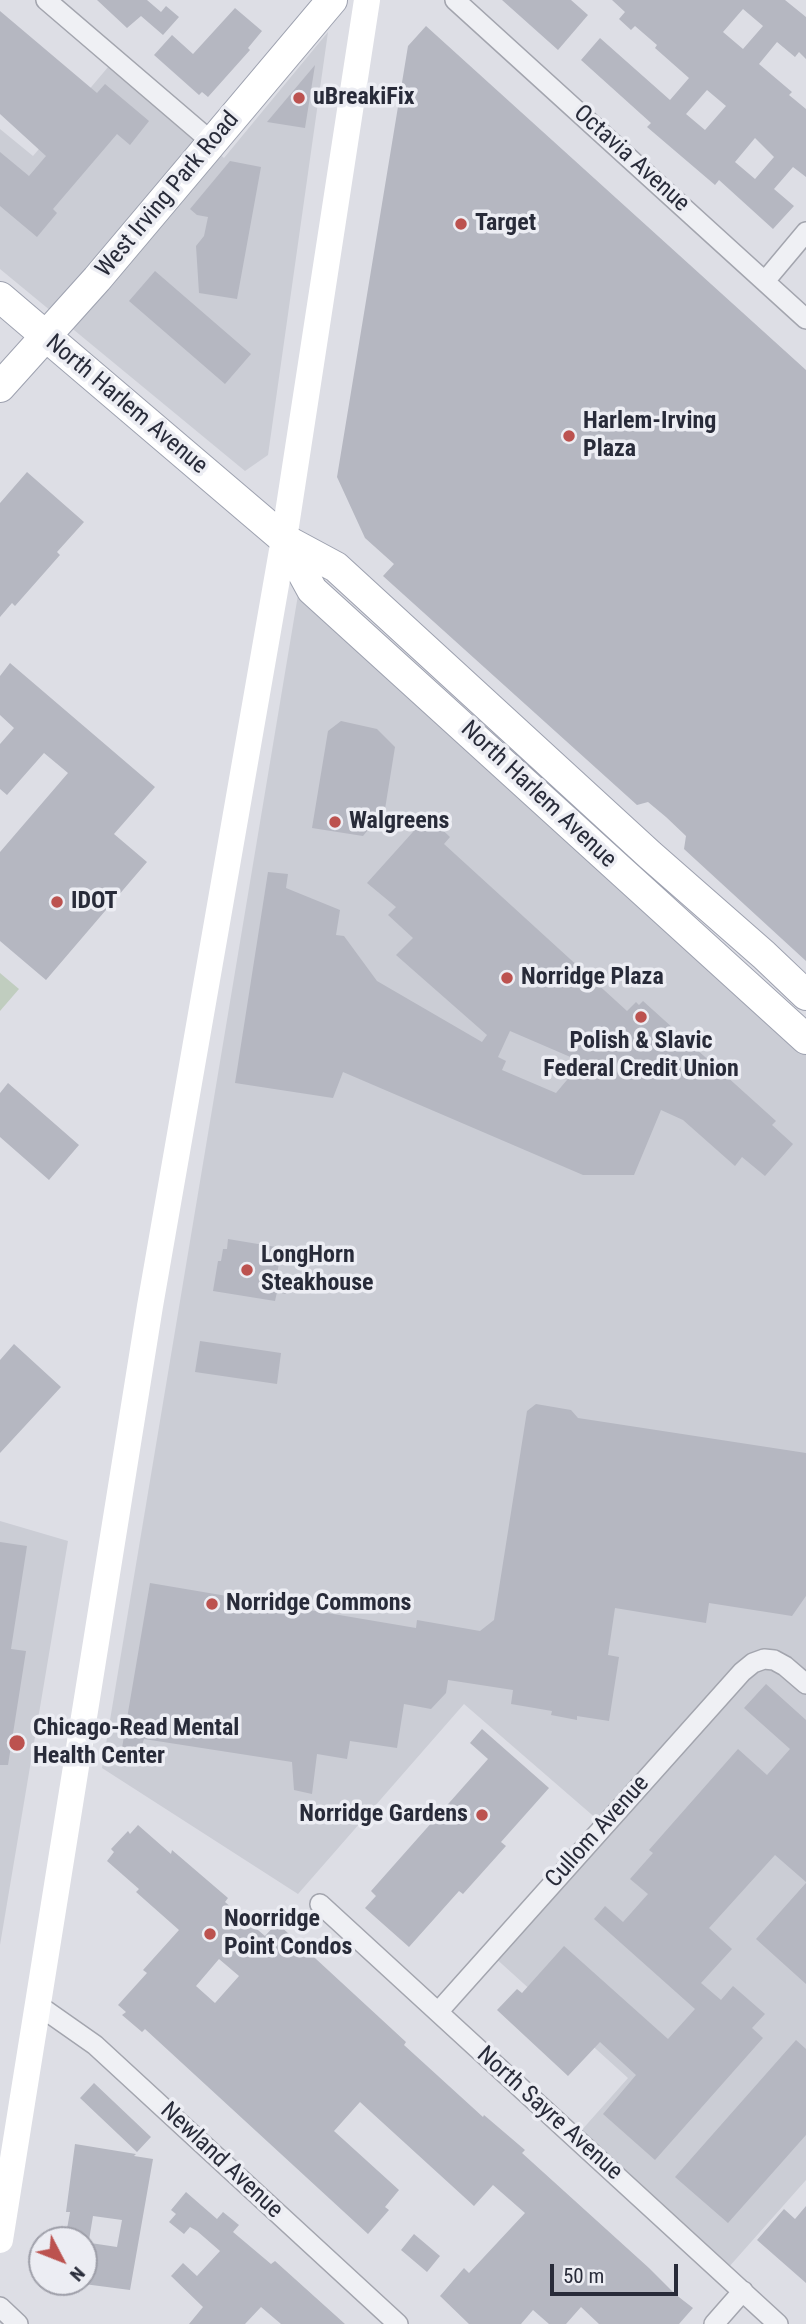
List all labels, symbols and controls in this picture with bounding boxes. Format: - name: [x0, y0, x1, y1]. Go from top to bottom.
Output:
- place label: uBreakiFix: [313, 84, 415, 112]
- marker: uBreakiFix: [291, 90, 307, 106]
- street label: Octavia Avenue: [567, 100, 695, 218]
- street label: West Irving Park Road: [90, 106, 246, 284]
- place label: Target: [475, 210, 536, 238]
- marker: Target: [453, 216, 469, 232]
- street label: North Harlem Avenue: [39, 329, 213, 481]
- place label: Harlem-Irving Plaza: [583, 408, 716, 464]
- marker: Harlem-Irving Plaza: [561, 428, 577, 444]
- street label: North Harlem Avenue: [454, 716, 622, 874]
- place label: Walgreens: [349, 808, 449, 836]
- marker: Walgreens: [327, 814, 343, 830]
- place label: IDOT: [71, 888, 118, 916]
- marker: IDOT: [49, 894, 65, 910]
- place label: Norridge Plaza: [521, 964, 664, 992]
- marker: Norridge Plaza: [499, 970, 515, 986]
- marker: Polish & Slavic Federal Credit Union: [633, 1009, 649, 1025]
- place label: Polish & Slavic Federal Credit Union: [543, 1028, 739, 1084]
- place label: LongHorn Steakhouse: [261, 1242, 374, 1298]
- marker: LongHorn Steakhouse: [239, 1262, 255, 1278]
- place label: Norridge Commons: [226, 1590, 411, 1618]
- marker: Norridge Commons: [204, 1596, 220, 1612]
- place label: Chicago-Read Mental Health Center: [33, 1715, 239, 1771]
- marker: Chicago-Read Mental Health Center: [7, 1733, 27, 1753]
- street label: Cullom Avenue: [540, 1770, 656, 1894]
- place label: Norridge Gardens: [299, 1801, 468, 1829]
- marker: Norridge Gardens: [474, 1807, 490, 1823]
- place label: Noorridge Point Condos: [224, 1906, 352, 1962]
- marker: Noorridge Point Condos: [202, 1926, 218, 1942]
- street label: North Sayre Avenue: [470, 2041, 628, 2187]
- street label: Newland Avenue: [154, 2097, 288, 2225]
- north arrow: [28, 2226, 98, 2296]
- scale bar: [554, 2250, 682, 2294]
- text: N: [65, 2262, 90, 2286]
- text: 50 m: [563, 2264, 604, 2288]

